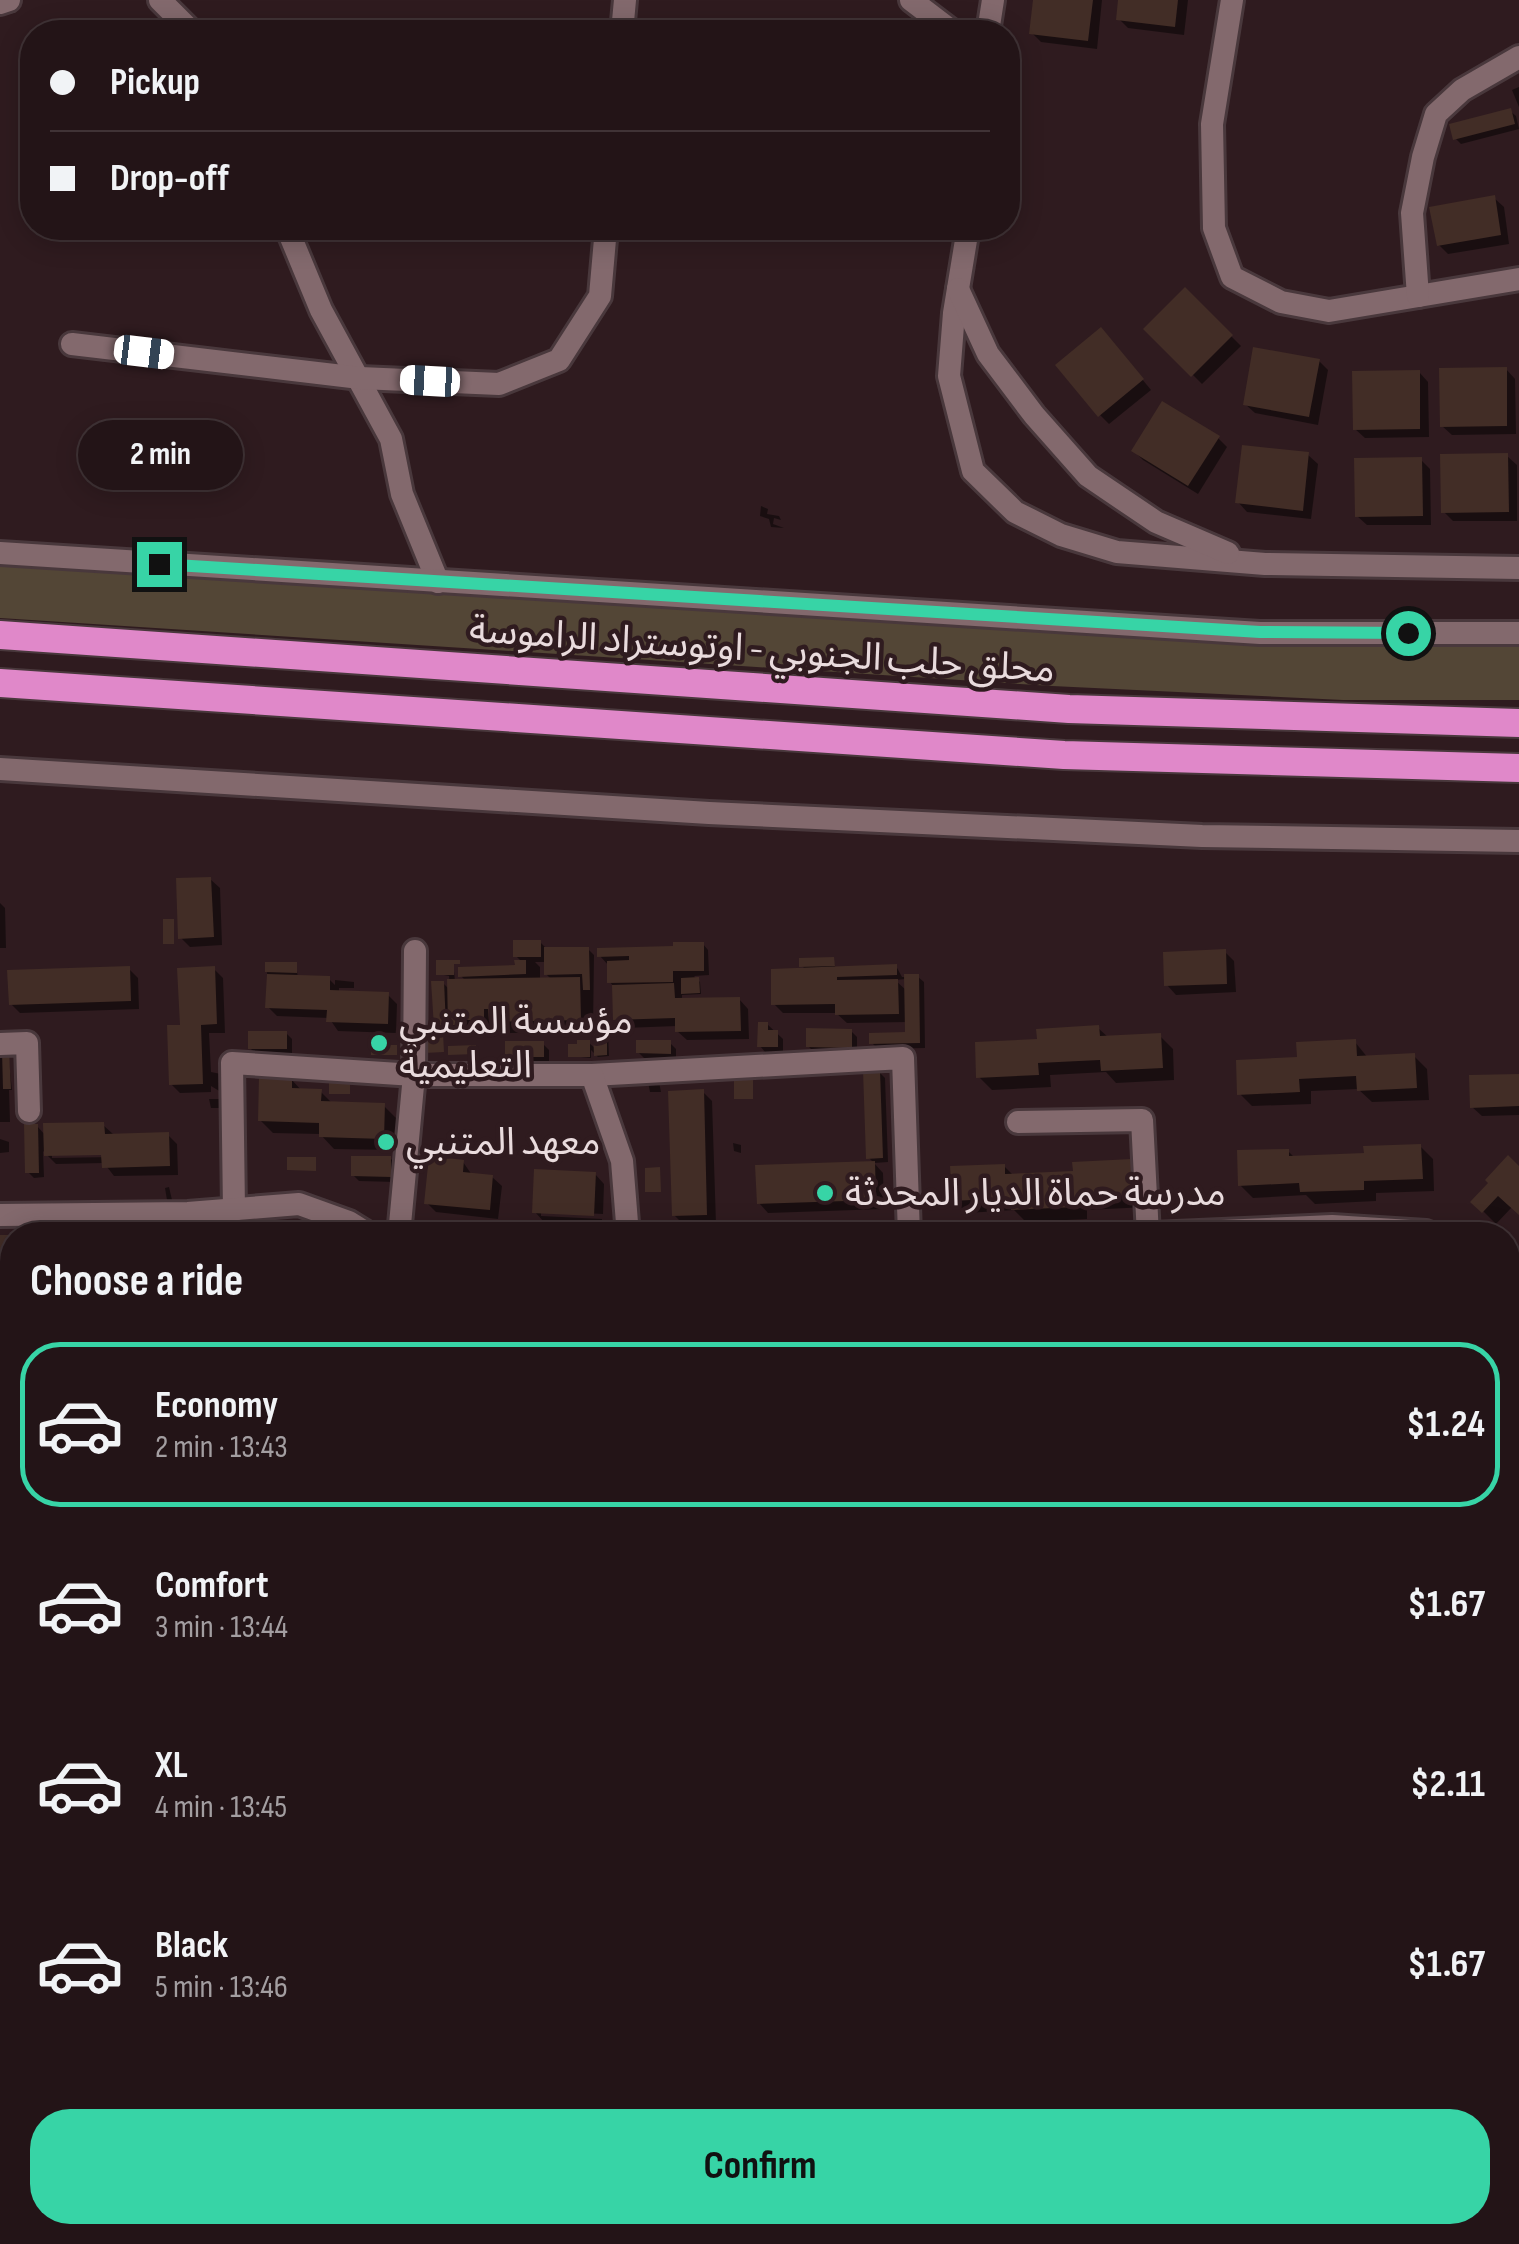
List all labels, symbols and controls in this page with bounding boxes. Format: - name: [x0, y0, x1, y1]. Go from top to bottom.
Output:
- text: Pickup: [110, 60, 200, 105]
- text: Drop-off: [110, 156, 229, 201]
- car: [112, 333, 176, 371]
- car: [399, 364, 461, 398]
- callout: 2 min: [76, 419, 242, 489]
- text: 2 min: [130, 435, 191, 474]
- route end: [137, 542, 182, 587]
- street label: محلق حلب الجنوبي - اوتوستراد الراموسة: [467, 607, 1056, 698]
- route start: [1386, 611, 1431, 656]
- place label: مؤسسة المتنبي التعليمية: [399, 999, 633, 1088]
- marker: مؤسسة المتنبي التعليمية: [368, 1032, 390, 1054]
- place label: معهد المتنبي: [406, 1120, 600, 1169]
- marker: معهد المتنبي: [375, 1131, 397, 1153]
- place label: مدرسة حماة الديار المحدثة: [845, 1171, 1226, 1216]
- marker: مدرسة حماة الديار المحدثة: [814, 1182, 836, 1204]
- text: Choose a ride: [30, 1254, 243, 1309]
- icon: car: [35, 1380, 125, 1470]
- text: Economy: [155, 1383, 278, 1428]
- text: $1.24: [1406, 1402, 1485, 1447]
- text: 2 min · 13:43: [155, 1428, 288, 1467]
- icon: car: [35, 1560, 125, 1650]
- text: Comfort: [155, 1563, 269, 1608]
- text: $1.67: [1407, 1582, 1485, 1627]
- text: 3 min · 13:44: [155, 1608, 288, 1647]
- icon: car: [35, 1740, 125, 1830]
- text: XL: [155, 1743, 188, 1788]
- text: $2.11: [1410, 1762, 1485, 1807]
- text: 4 min · 13:45: [155, 1788, 287, 1827]
- icon: car: [35, 1920, 125, 2010]
- text: Black: [155, 1923, 228, 1968]
- text: $1.67: [1407, 1942, 1485, 1987]
- text: 5 min · 13:46: [155, 1968, 288, 2007]
- button: Confirm: [30, 2109, 1490, 2224]

